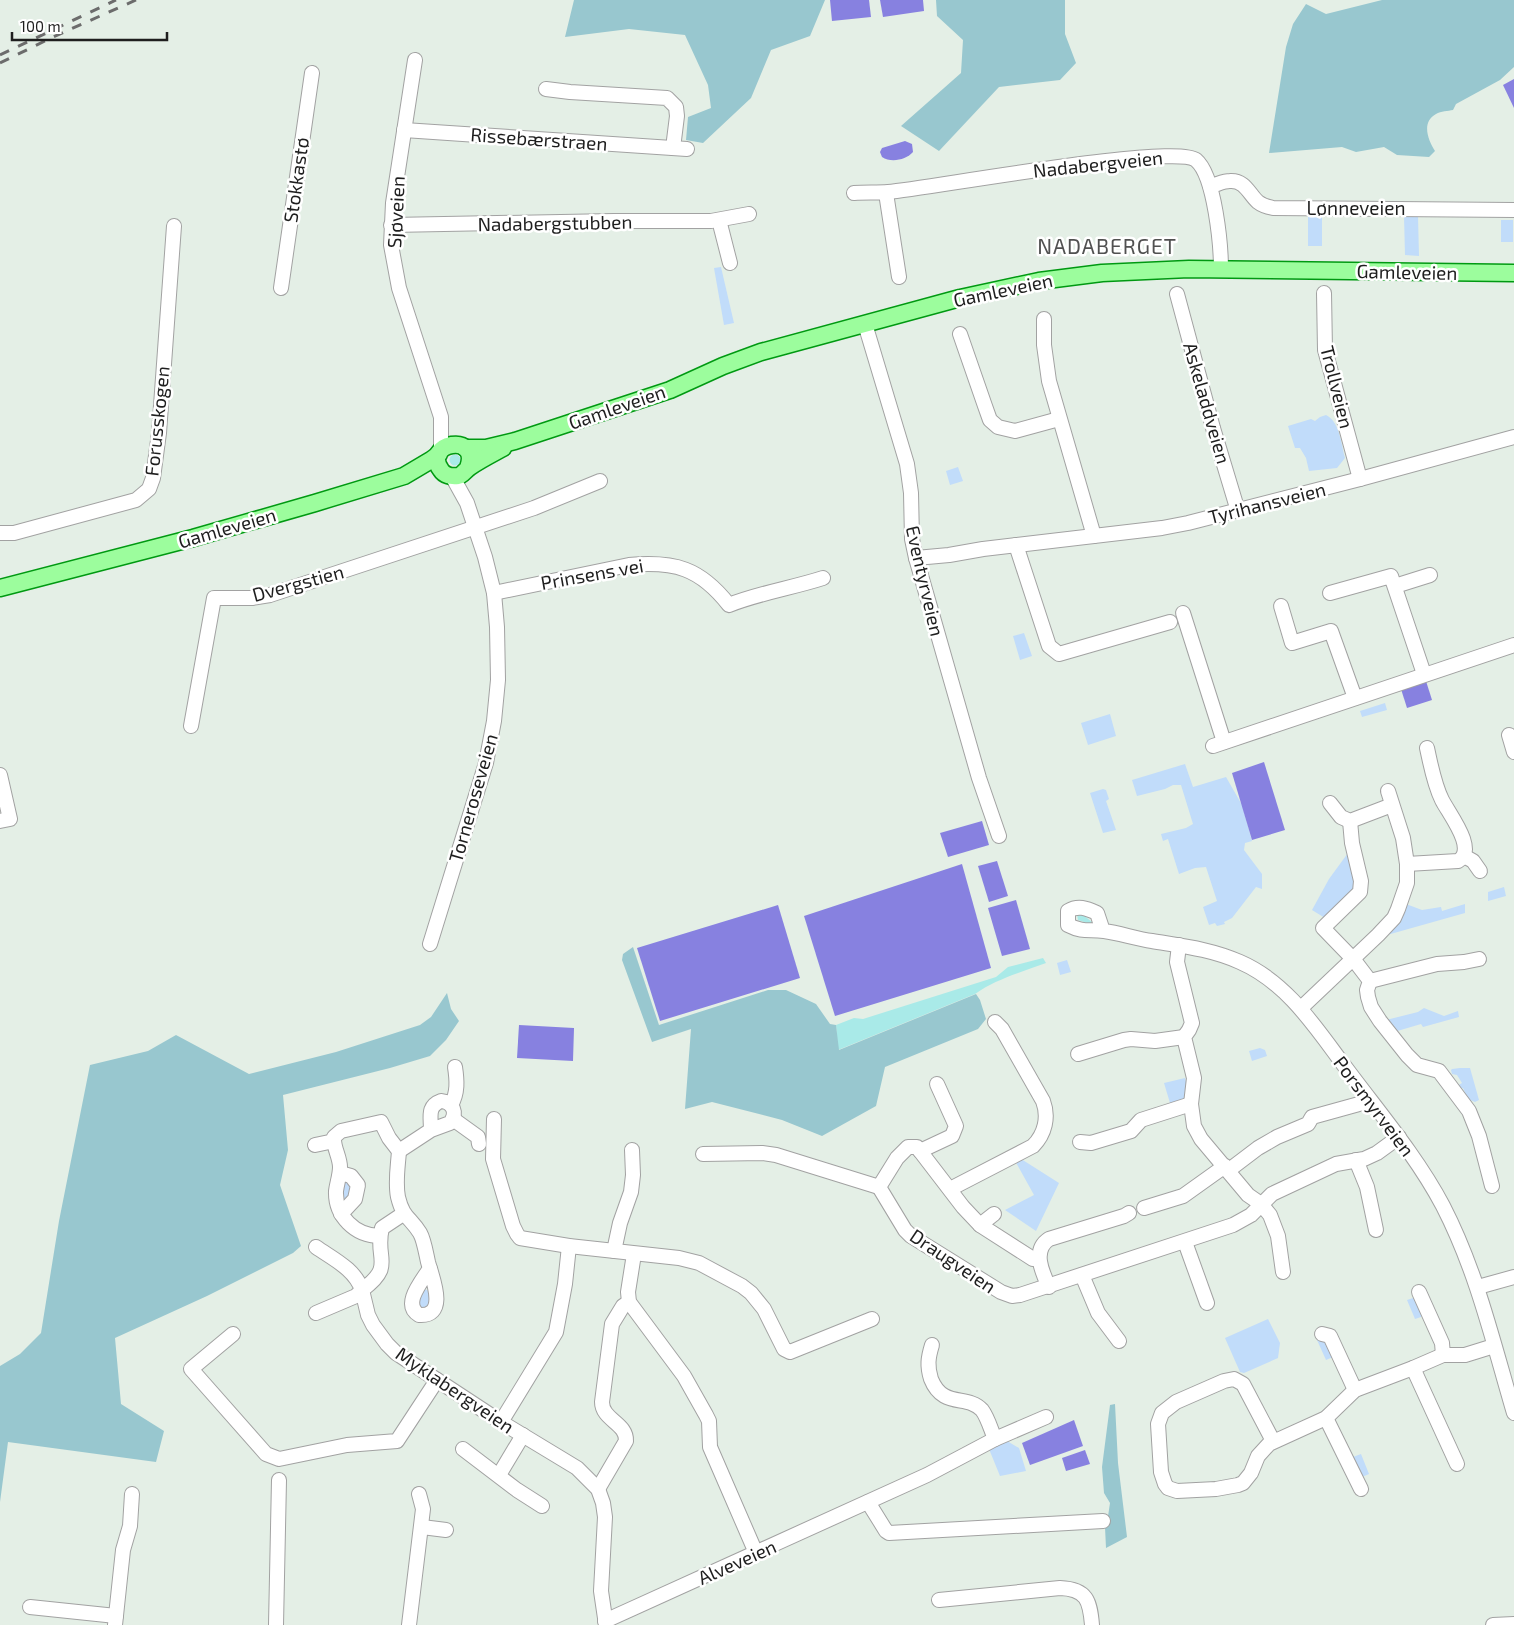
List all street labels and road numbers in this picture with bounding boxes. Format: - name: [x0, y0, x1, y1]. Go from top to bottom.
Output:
- street label: Rissebærstraen: [470, 122, 608, 155]
- street label: Stokkastø: [278, 136, 313, 224]
- street label: Nadabergveien: [1032, 145, 1164, 182]
- street label: Sjøveien: [382, 175, 409, 249]
- street label: Lønneveien: [1307, 196, 1405, 219]
- street label: Nadabergstubben: [477, 210, 633, 235]
- street label: Gamleveien: [1356, 259, 1458, 284]
- street label: Gamleveien: [951, 268, 1055, 311]
- street label: Askeladdveien: [1179, 340, 1236, 466]
- street label: Trollveien: [1316, 343, 1359, 431]
- street label: Forusskogen: [139, 365, 174, 477]
- street label: Gamleveien: [565, 379, 668, 434]
- street label: Tyrihansveien: [1206, 477, 1328, 528]
- street label: Gamleveien: [175, 503, 279, 552]
- street label: Eventyrveien: [902, 523, 949, 638]
- street label: Prinsens vei: [539, 553, 645, 594]
- street label: Dvergstien: [250, 559, 346, 606]
- street label: Torneroseveien: [443, 731, 502, 865]
- street label: Porsmyrveien: [1329, 1051, 1420, 1160]
- street label: Draugveien: [906, 1224, 1000, 1298]
- street label: Myklabergveien: [392, 1342, 519, 1438]
- street label: Alveveien: [694, 1534, 780, 1589]

